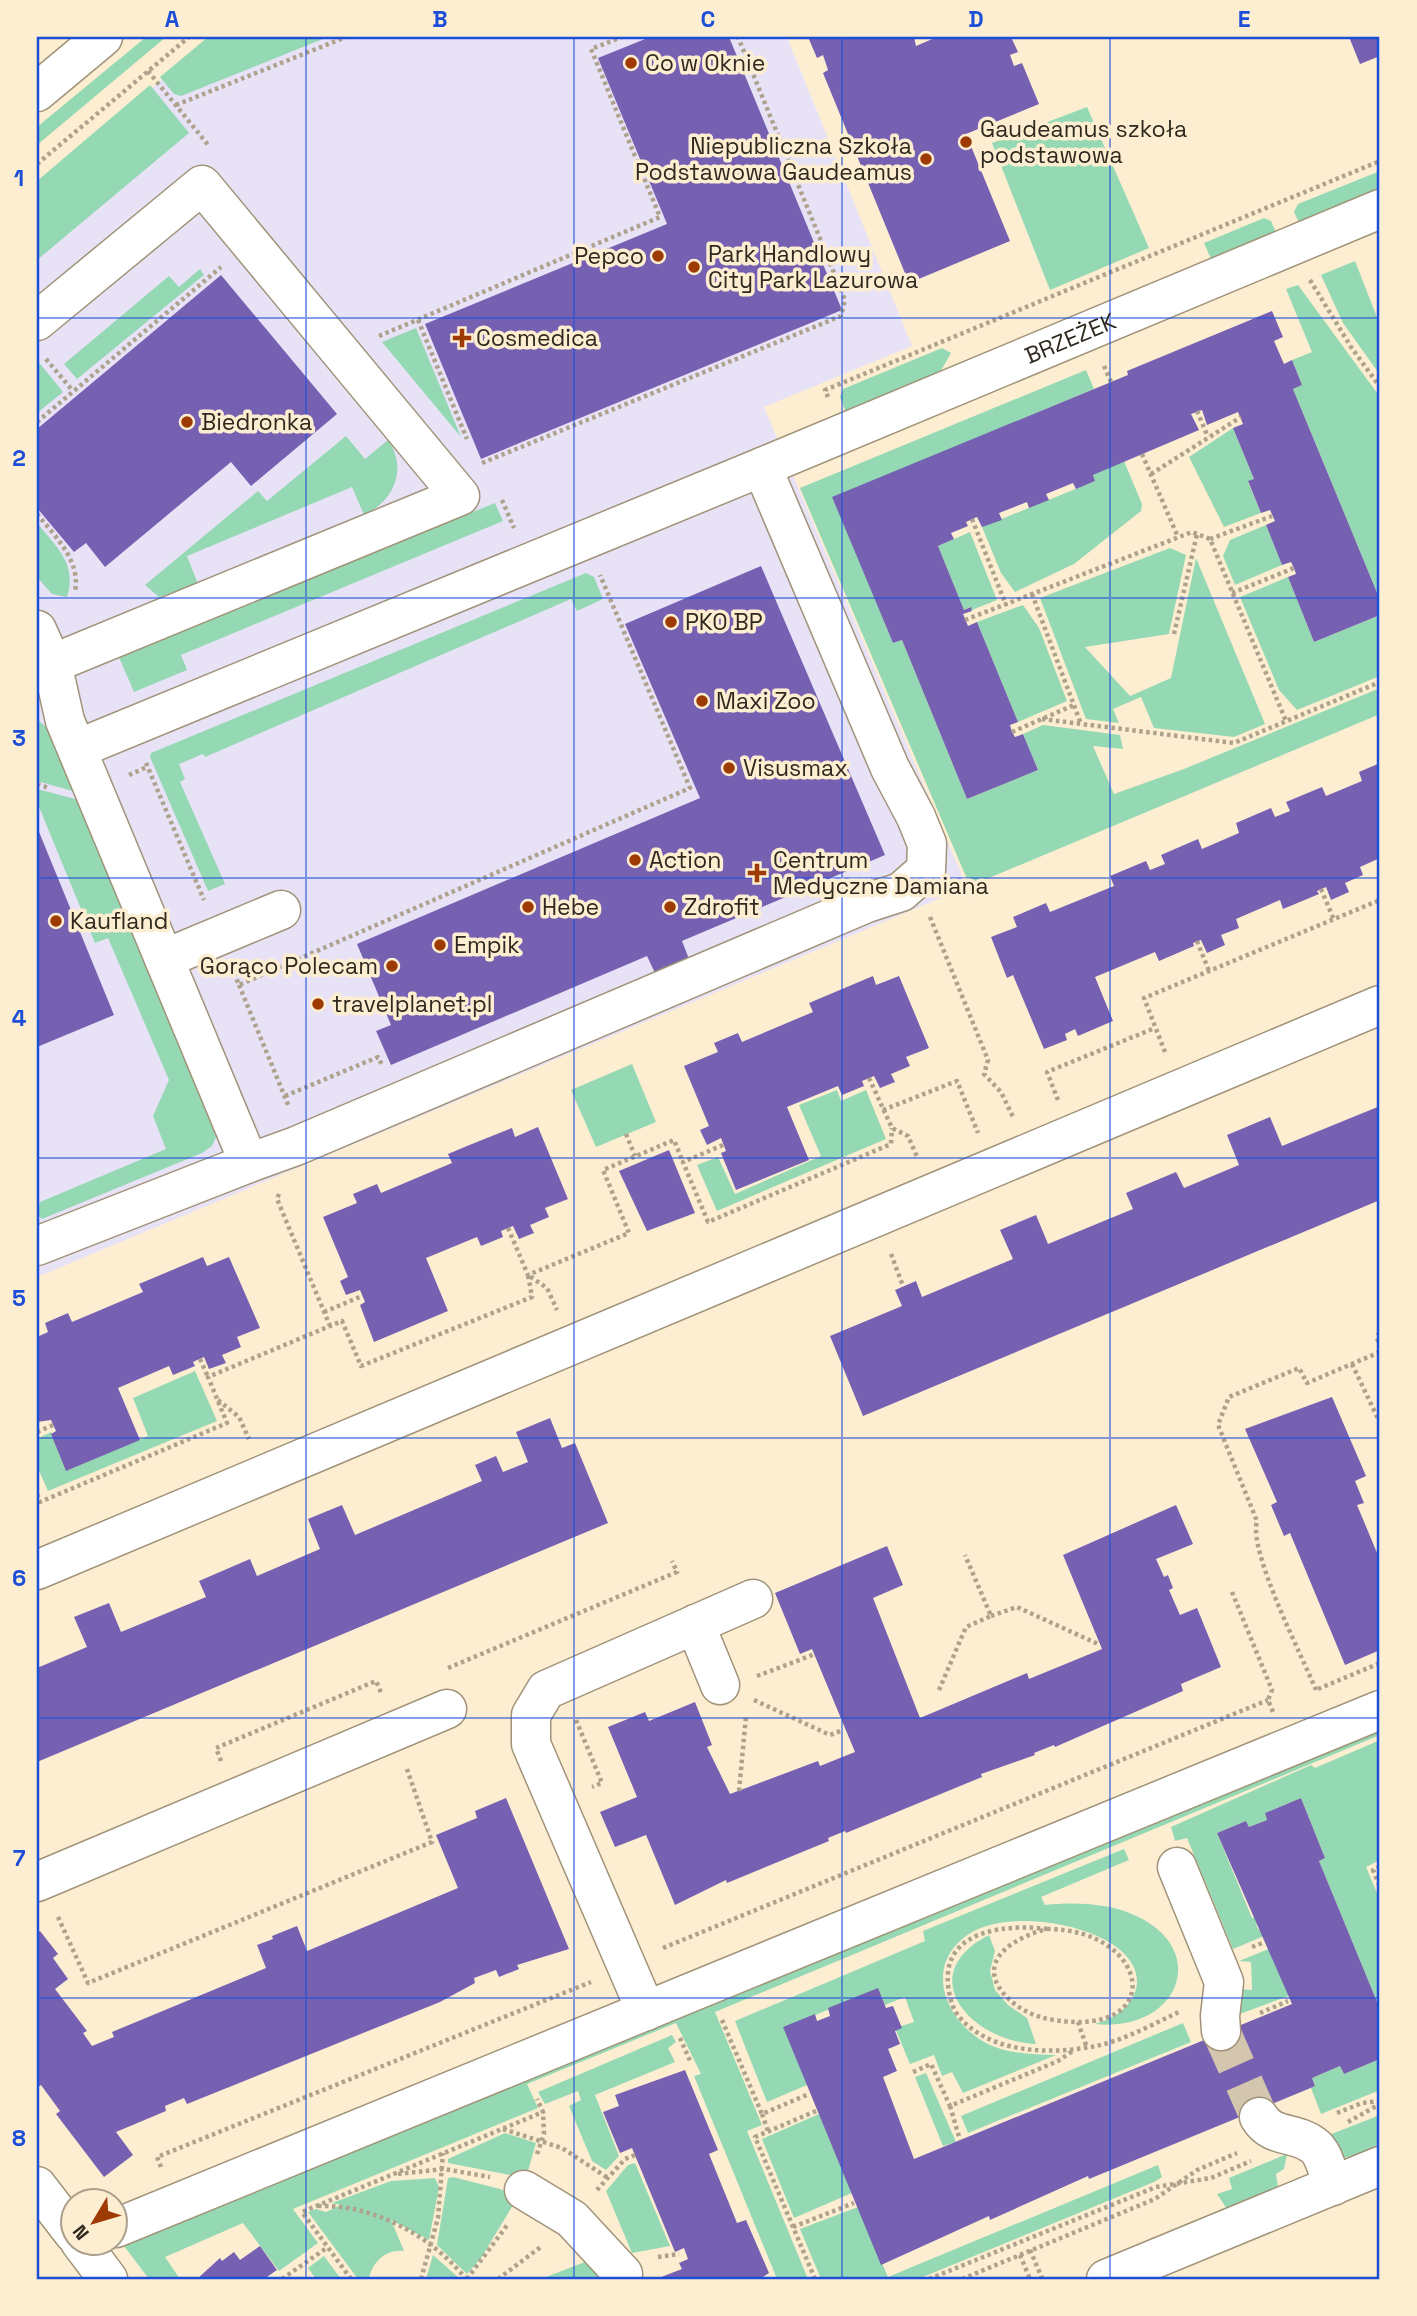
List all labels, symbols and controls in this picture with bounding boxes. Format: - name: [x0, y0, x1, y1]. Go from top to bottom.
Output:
- text: A: [165, 4, 180, 34]
- text: B: [432, 4, 448, 34]
- text: C: [701, 4, 715, 34]
- text: D: [968, 4, 984, 34]
- text: E: [1238, 4, 1250, 34]
- place label: Co w Oknie: [645, 48, 765, 78]
- marker: Co w Oknie: [623, 55, 639, 71]
- place label: Gaudeamus szkoła podstawowa: [980, 114, 1187, 170]
- place label: Niepubliczna Szkoła Podstawowa Gaudeamus: [635, 131, 912, 187]
- marker: Gaudeamus szkoła podstawowa: [958, 134, 974, 150]
- marker: Niepubliczna Szkoła Podstawowa Gaudeamus: [918, 151, 934, 167]
- text: 1: [14, 163, 24, 193]
- place label: Park Handlowy City Park Lazurowa: [708, 239, 918, 295]
- place label: Pepco: [574, 241, 644, 271]
- marker: Pepco: [650, 248, 666, 264]
- marker: Park Handlowy City Park Lazurowa: [686, 259, 702, 275]
- street label: BRZEŻEK: [1020, 306, 1120, 371]
- place label: Cosmedica: [476, 323, 598, 353]
- marker: Cosmedica: [454, 330, 470, 346]
- place label: Biedronka: [201, 407, 312, 437]
- marker: Biedronka: [179, 414, 195, 430]
- text: 2: [12, 443, 26, 473]
- place label: PKO BP: [685, 607, 763, 637]
- marker: PKO BP: [663, 614, 679, 630]
- place label: Maxi Zoo: [716, 686, 816, 716]
- marker: Maxi Zoo: [694, 693, 710, 709]
- text: 3: [12, 723, 26, 753]
- place label: Visusmax: [743, 753, 848, 783]
- marker: Visusmax: [721, 760, 737, 776]
- place label: Action: [649, 845, 721, 875]
- place label: Centrum Medyczne Damiana: [773, 845, 989, 901]
- marker: Action: [627, 852, 643, 868]
- marker: Centrum Medyczne Damiana: [747, 863, 767, 883]
- place label: Hebe: [542, 892, 599, 922]
- place label: Zdrofit: [684, 892, 760, 922]
- marker: Hebe: [520, 899, 536, 915]
- marker: Zdrofit: [662, 899, 678, 915]
- place label: Kaufland: [70, 906, 168, 936]
- marker: Kaufland: [48, 913, 64, 929]
- place label: Empik: [454, 930, 520, 960]
- marker: Empik: [432, 937, 448, 953]
- place label: Gorąco Polecam: [200, 951, 378, 981]
- marker: Gorąco Polecam: [384, 958, 400, 974]
- place label: travelplanet.pl: [332, 989, 492, 1019]
- marker: travelplanet.pl: [310, 996, 326, 1012]
- text: 4: [12, 1003, 27, 1033]
- text: 5: [12, 1283, 26, 1313]
- text: 6: [12, 1563, 26, 1593]
- text: 7: [13, 1843, 26, 1873]
- text: 8: [12, 2123, 26, 2153]
- north arrow: [60, 2186, 130, 2256]
- text: N: [67, 2219, 95, 2245]

